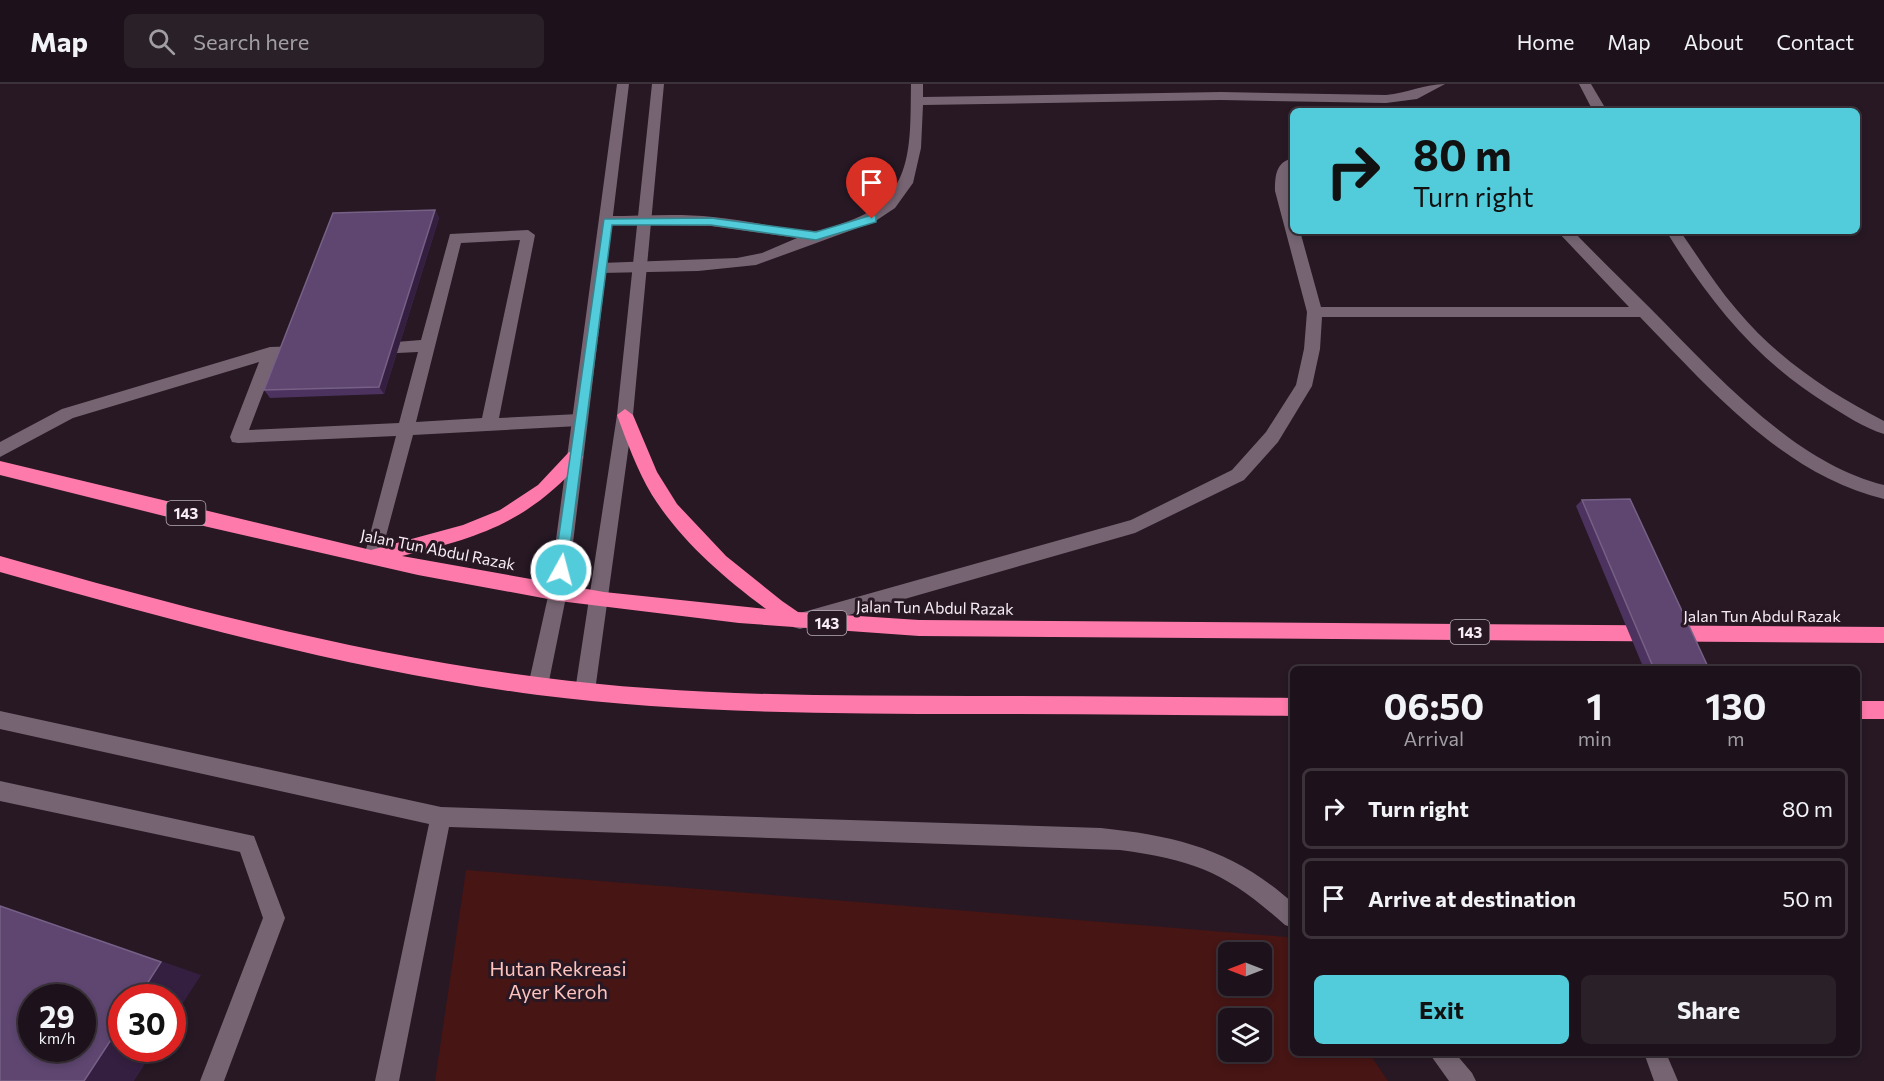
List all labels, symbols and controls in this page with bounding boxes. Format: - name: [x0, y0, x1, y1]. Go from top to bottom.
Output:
- search box: [124, 14, 544, 68]
- text: Map: [30, 24, 88, 58]
- icon: search: [145, 25, 178, 58]
- text: Search here: [193, 28, 309, 55]
- text: Home: [1517, 29, 1574, 54]
- text: Map: [1607, 29, 1651, 54]
- text: About: [1684, 29, 1743, 54]
- text: Contact: [1776, 29, 1854, 54]
- text: 80 m: [1413, 128, 1512, 180]
- icon: right: [1314, 132, 1392, 210]
- pin: [846, 157, 897, 219]
- icon: arrive: [855, 166, 888, 199]
- text: Turn right: [1413, 180, 1533, 213]
- road number: 143: [166, 501, 206, 525]
- street label: Jalan Tun Abdul Razak: [359, 525, 517, 573]
- position arrow: [529, 538, 593, 602]
- street label: Jalan Tun Abdul Razak: [856, 596, 1014, 618]
- street label: Jalan Tun Abdul Razak: [1683, 606, 1841, 625]
- road number: 143: [808, 611, 846, 635]
- road number: 143: [1450, 620, 1490, 644]
- text: 06:50: [1384, 683, 1484, 727]
- text: 1: [1587, 683, 1603, 727]
- text: 130: [1705, 683, 1766, 727]
- text: Arrival: [1404, 726, 1464, 750]
- text: min: [1578, 726, 1612, 750]
- text: m: [1727, 726, 1745, 750]
- icon: right: [1317, 792, 1350, 825]
- text: Turn right: [1368, 795, 1469, 822]
- text: 80 m: [1782, 795, 1833, 822]
- icon: arrive: [1317, 882, 1350, 915]
- text: Arrive at destination: [1368, 885, 1576, 912]
- text: 50 m: [1783, 885, 1833, 912]
- north arrow: [1218, 942, 1272, 996]
- map controls: [1218, 942, 1272, 1062]
- park label: Hutan Rekreasi Ayer Keroh: [489, 956, 627, 1003]
- button: Exit: [1314, 975, 1569, 1044]
- button: Share: [1581, 975, 1836, 1044]
- speed limit sign: 30: [108, 984, 186, 1062]
- text: 29: [39, 997, 75, 1034]
- button: layers: [1218, 1008, 1272, 1062]
- text: km/h: [39, 1029, 75, 1047]

